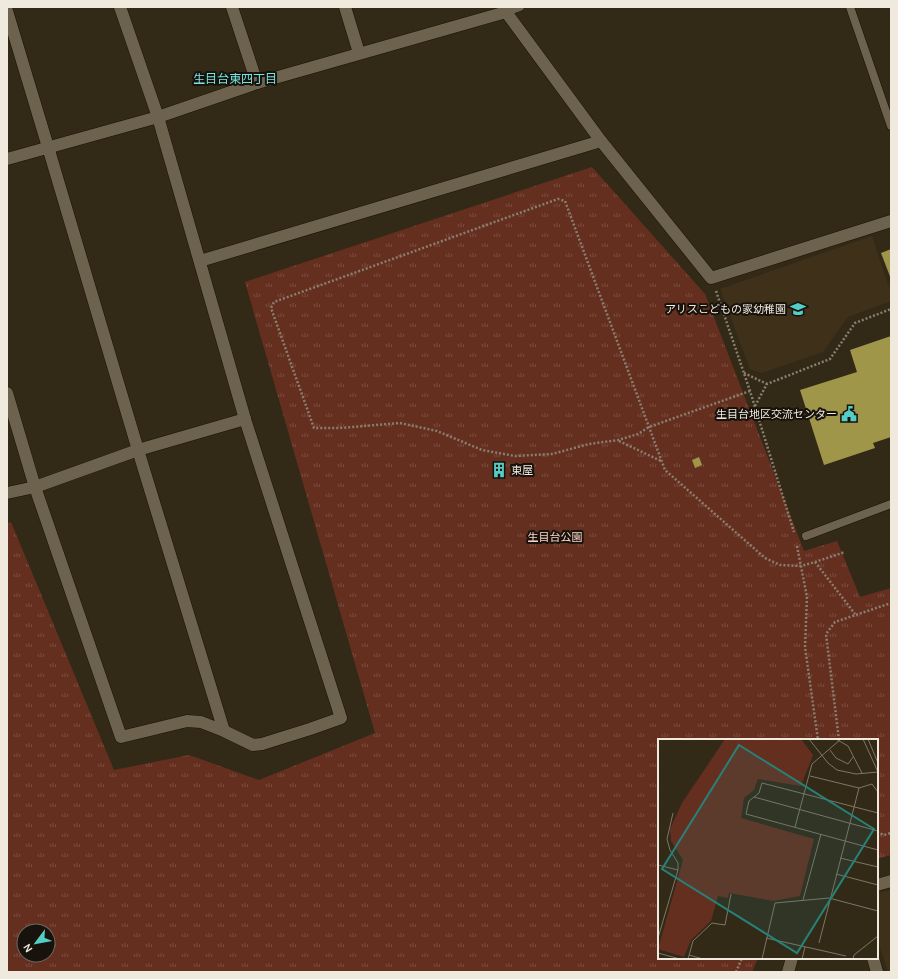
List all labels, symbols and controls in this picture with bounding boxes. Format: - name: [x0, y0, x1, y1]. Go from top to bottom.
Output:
- district label: 生目台東四丁目: [193, 72, 277, 86]
- school or university icon: アリスこどもの家幼稚園: [789, 300, 807, 318]
- place label: アリスこどもの家幼稚園: [665, 303, 786, 316]
- public building icon: 生目台地区交流センター: [840, 405, 858, 423]
- place label: 生目台地区交流センター: [716, 408, 837, 421]
- building icon: 東屋: [490, 461, 508, 479]
- place label: 東屋: [511, 464, 533, 477]
- park label: 生目台公園: [528, 531, 583, 544]
- inset map: [658, 739, 878, 959]
- north arrow: [16, 923, 56, 963]
- text: N: [20, 941, 36, 955]

